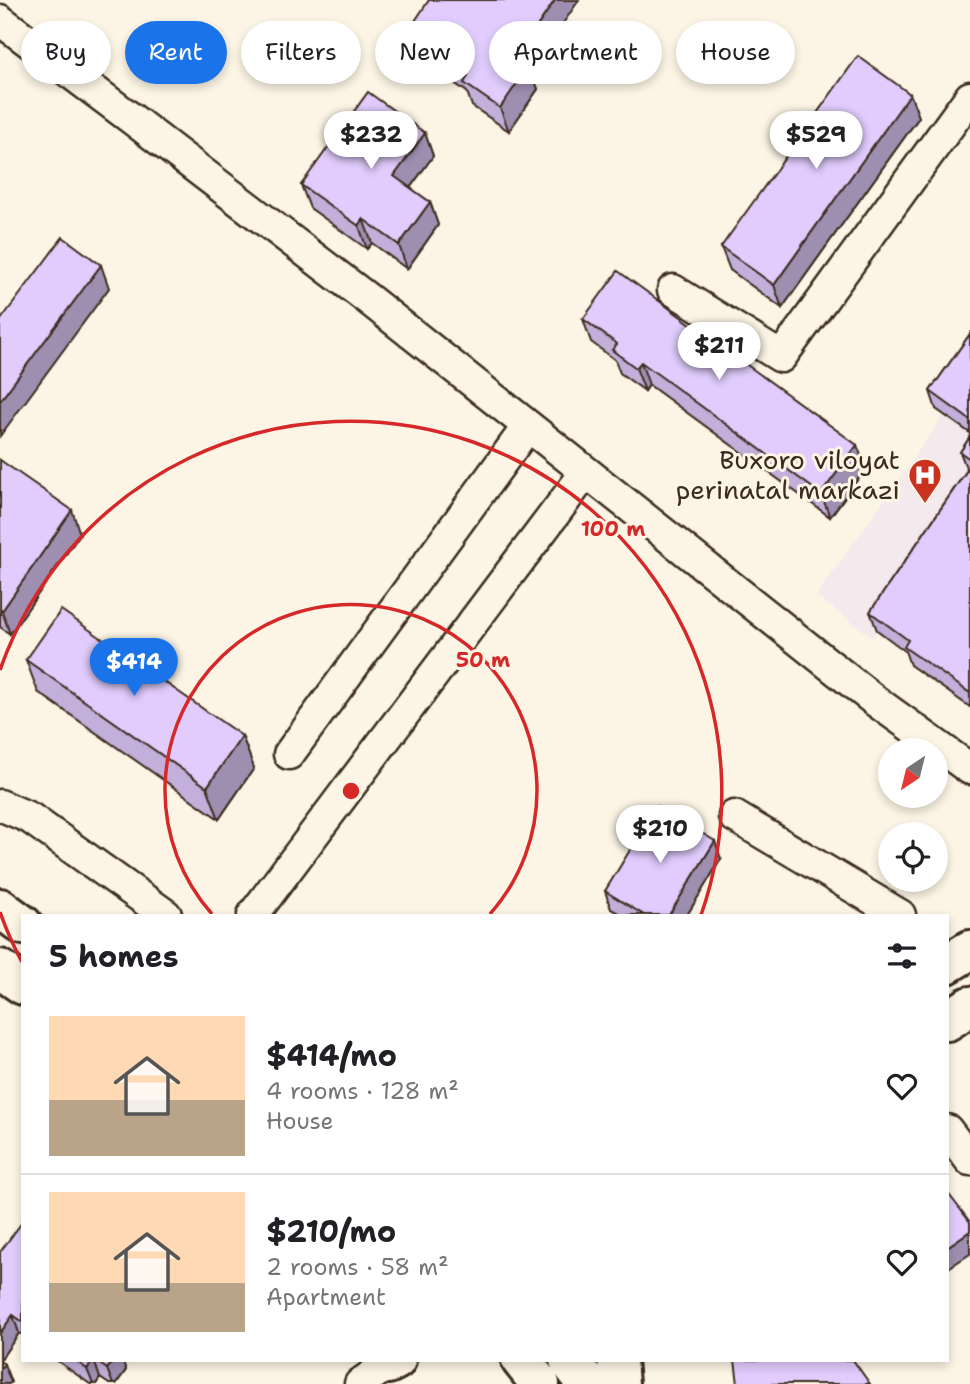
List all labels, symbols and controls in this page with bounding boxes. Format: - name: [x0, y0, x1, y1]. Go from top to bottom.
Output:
- chip: Buy: [21, 21, 111, 84]
- chip: Rent: [125, 21, 227, 84]
- chip: Filters: [241, 21, 361, 84]
- chip: New: [375, 21, 475, 84]
- chip: Apartment: [489, 21, 662, 84]
- chip: House: [676, 21, 795, 84]
- pin: $232: [330, 111, 412, 171]
- pin: $529: [775, 111, 857, 171]
- text: $232: [340, 119, 402, 149]
- text: $529: [786, 119, 846, 149]
- pin: $211: [678, 322, 760, 382]
- text: $211: [694, 330, 744, 360]
- place label: Buxoro viloyat perinatal markazi: [676, 442, 900, 507]
- hospital icon: Buxoro viloyat perinatal markazi: [906, 456, 944, 505]
- text: 100 m: [581, 515, 645, 543]
- pin: $414: [93, 638, 175, 698]
- text: $414: [106, 646, 162, 676]
- text: 50 m: [456, 646, 510, 674]
- north arrow: [878, 738, 948, 808]
- map controls: [878, 738, 948, 892]
- centre of rings: [339, 779, 363, 803]
- pin: $210: [619, 806, 701, 865]
- text: $210: [632, 813, 688, 843]
- button: locate: [878, 822, 948, 892]
- text: 5 homes: [49, 936, 179, 977]
- icon: filters: [883, 937, 921, 975]
- text: $414/mo: [266, 1035, 397, 1076]
- icon: home: [105, 1044, 189, 1128]
- icon: heart: [883, 1067, 921, 1105]
- text: 4 rooms · 128 m²: [266, 1076, 459, 1106]
- text: House: [266, 1106, 334, 1136]
- text: $210/mo: [266, 1211, 396, 1252]
- icon: home: [105, 1220, 189, 1304]
- icon: heart: [883, 1243, 921, 1281]
- text: 2 rooms · 58 m²: [266, 1252, 449, 1282]
- text: Apartment: [266, 1282, 386, 1312]

